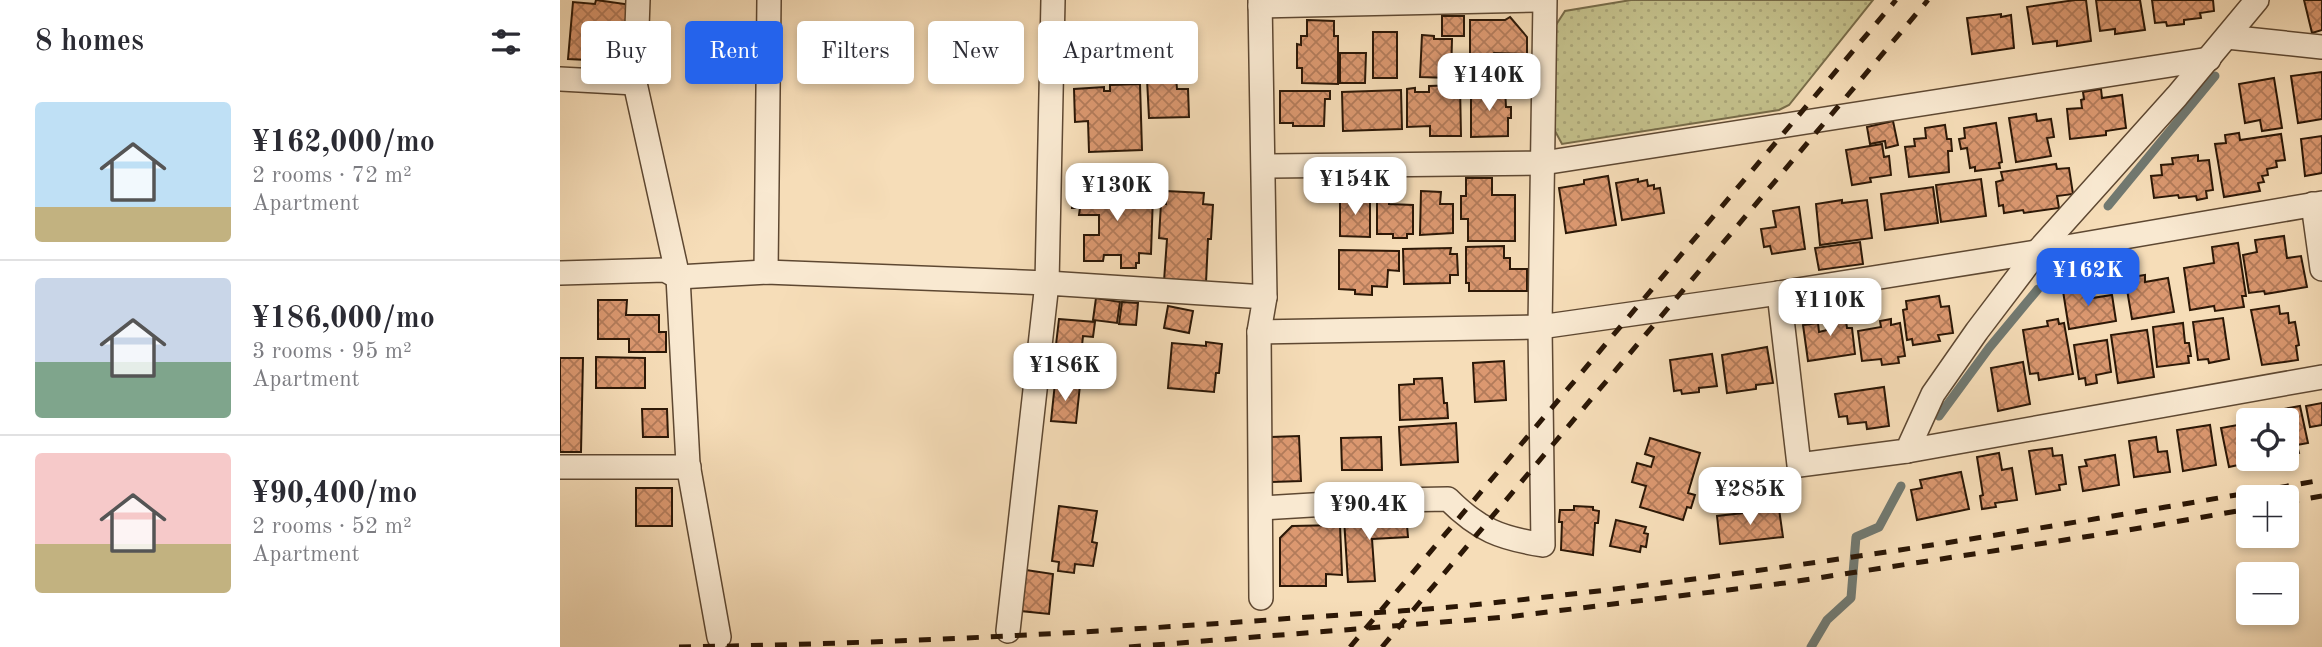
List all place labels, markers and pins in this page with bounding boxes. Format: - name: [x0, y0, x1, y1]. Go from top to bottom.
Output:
- pin: ¥140K: [1440, 54, 1538, 113]
- pin: ¥154K: [1306, 158, 1404, 217]
- pin: ¥130K: [1068, 164, 1166, 223]
- pin: ¥162K: [2039, 248, 2137, 308]
- pin: ¥110K: [1781, 278, 1879, 338]
- pin: ¥186K: [1016, 344, 1114, 403]
- pin: ¥285K: [1701, 468, 1799, 527]
- pin: ¥90.4K: [1312, 482, 1426, 542]

